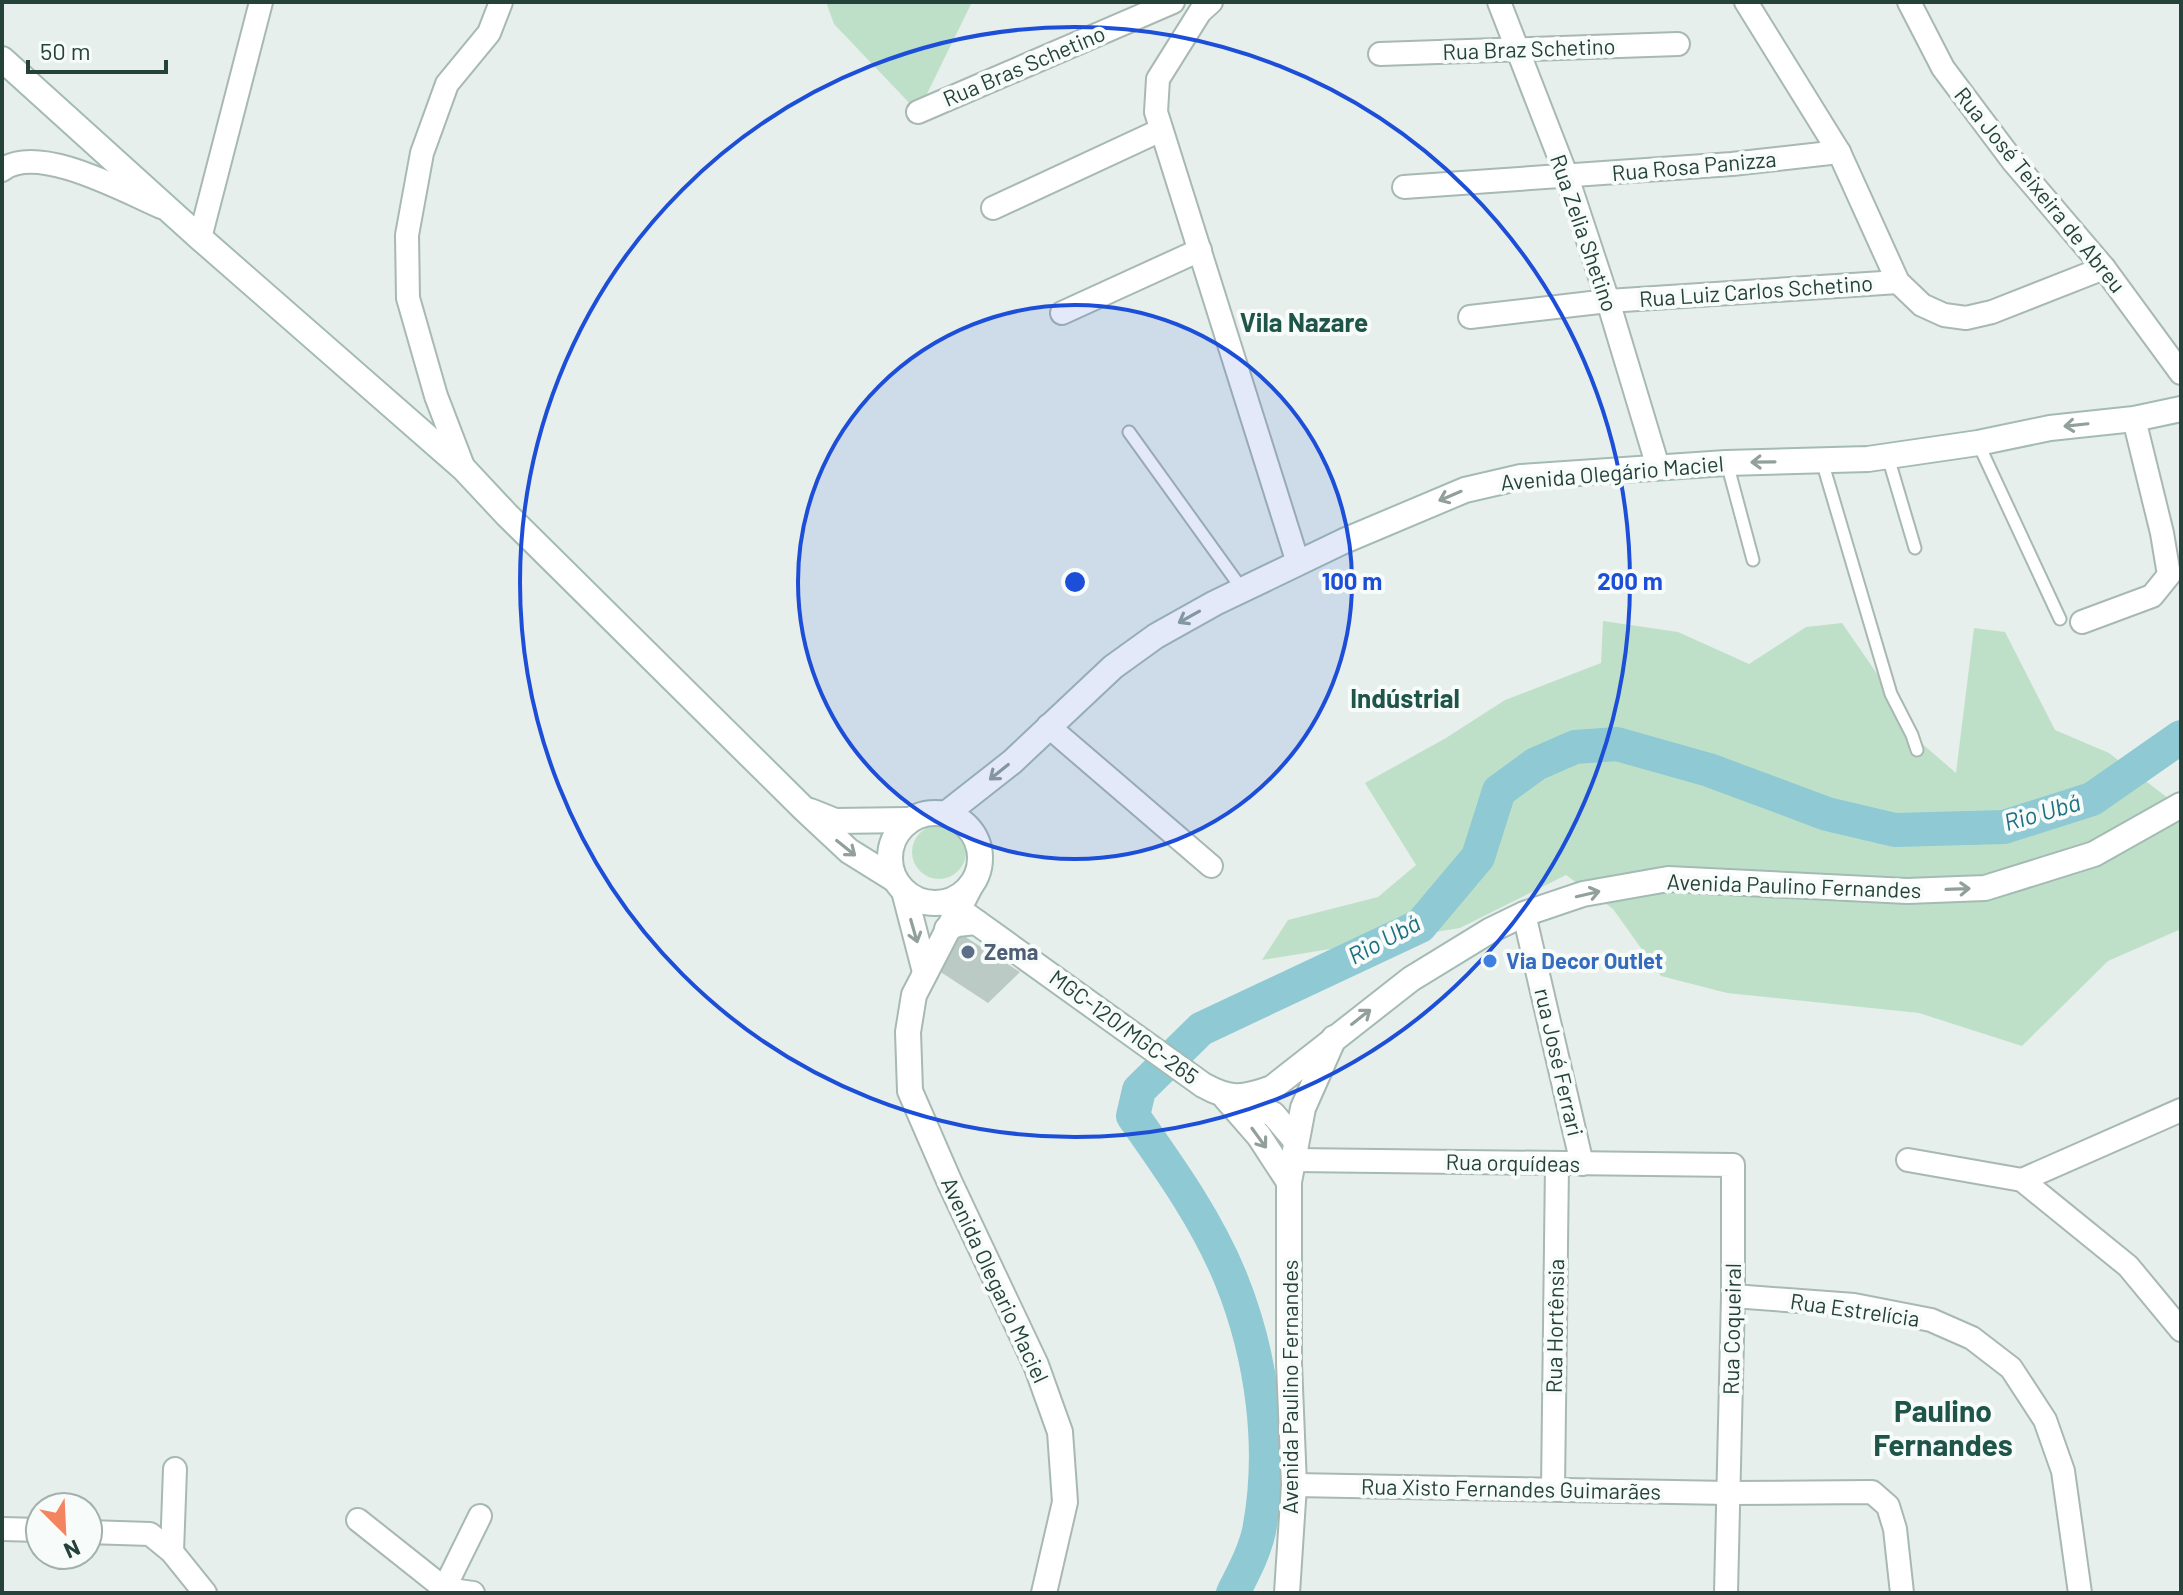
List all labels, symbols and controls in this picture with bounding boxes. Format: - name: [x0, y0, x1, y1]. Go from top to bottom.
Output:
- street label: Rua Bras Schetino: [939, 19, 1109, 111]
- scale bar: [28, 24, 166, 74]
- street label: Rua Braz Schetino: [1442, 32, 1616, 64]
- text: 50 m: [40, 36, 91, 65]
- street label: Rua José Teixeira de Abreu: [1950, 82, 2132, 297]
- street label: Rua Rosa Panizza: [1611, 145, 1777, 185]
- street label: Rua Zelia Shetino: [1546, 151, 1624, 315]
- street label: Rua Luiz Carlos Schetino: [1638, 269, 1874, 311]
- district label: Vila Nazare: [1240, 306, 1368, 337]
- one-way arrow: [2063, 418, 2090, 433]
- street label: Avenida Olegário Maciel: [1499, 449, 1725, 495]
- one-way arrow: [1750, 454, 1777, 470]
- one-way arrow: [1439, 489, 1463, 504]
- text: 100 m: [1322, 566, 1382, 595]
- text: 200 m: [1597, 566, 1663, 595]
- centre of rings: [1061, 568, 1089, 596]
- one-way arrow: [1178, 610, 1202, 625]
- district label: Indústrial: [1350, 682, 1460, 713]
- one-way arrow: [989, 763, 1010, 781]
- water label: Rio Ubá: [2000, 787, 2083, 836]
- one-way arrow: [835, 839, 856, 856]
- street label: Avenida Paulino Fernandes: [1666, 868, 1922, 902]
- one-way arrow: [1944, 882, 1971, 897]
- one-way arrow: [1574, 886, 1600, 901]
- water label: Rio Ubá: [1342, 908, 1424, 970]
- one-way arrow: [907, 918, 922, 944]
- place label: Zema: [984, 938, 1038, 964]
- marker: Zema: [959, 943, 977, 961]
- place label: Via Decor Outlet: [1506, 947, 1663, 973]
- marker: Via Decor Outlet: [1481, 952, 1499, 970]
- street label: MGC-120/MGC-265: [1045, 963, 1204, 1089]
- street label: rua José Ferrari: [1530, 985, 1590, 1138]
- one-way arrow: [1350, 1009, 1371, 1026]
- one-way arrow: [1251, 1126, 1267, 1148]
- street label: Rua orquídeas: [1445, 1148, 1581, 1176]
- street label: Avenida Olegario Maciel: [937, 1173, 1055, 1387]
- street label: Rua Hortênsia: [1540, 1259, 1568, 1393]
- street label: Avenida Paulino Fernandes: [1276, 1260, 1302, 1514]
- street label: Rua Coqueiral: [1717, 1263, 1745, 1395]
- street label: Rua Estrelícia: [1789, 1287, 1922, 1331]
- district label: Paulino Fernandes: [1873, 1392, 2013, 1462]
- street label: Rua Xisto Fernandes Guimarães: [1361, 1472, 1661, 1504]
- north arrow: [24, 1491, 104, 1571]
- text: N: [61, 1535, 85, 1565]

